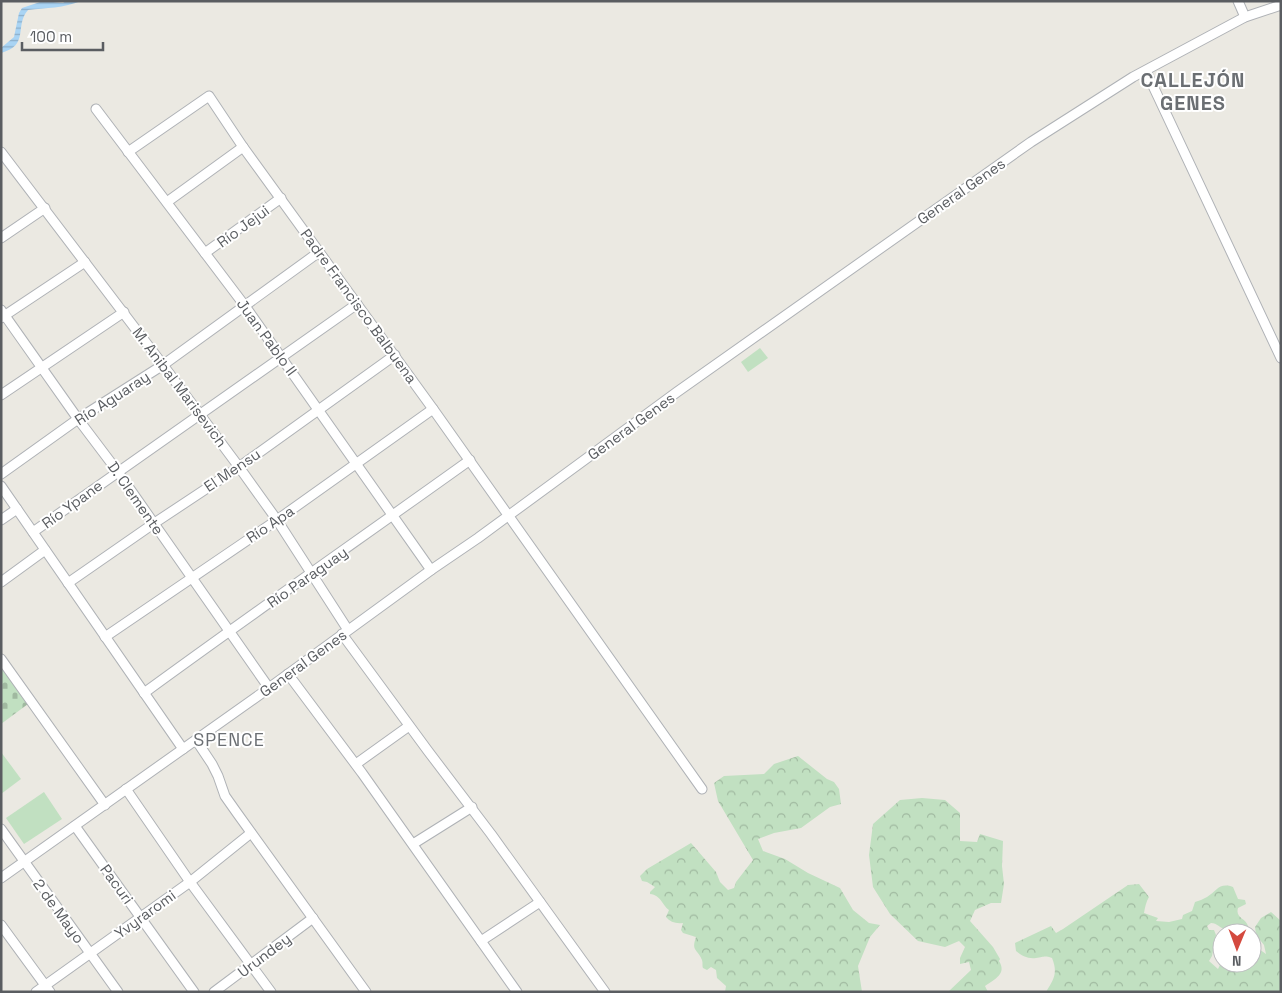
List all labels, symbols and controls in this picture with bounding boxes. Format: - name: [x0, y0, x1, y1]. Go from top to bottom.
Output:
- scale bar: [22, 20, 104, 52]
- text: 100 m: [30, 27, 72, 46]
- district label: CALLEJÓN GENES: [1141, 67, 1245, 116]
- street label: General Genes: [913, 154, 1009, 228]
- street label: Río Jejui: [213, 201, 273, 251]
- street label: Padre Francisco Balbuena: [296, 225, 422, 387]
- street label: Juan Pablo II: [233, 295, 301, 379]
- street label: M. Anibal Marisevich: [129, 323, 231, 451]
- street label: Río Aguaray: [71, 367, 153, 429]
- street label: General Genes: [584, 388, 678, 464]
- street label: El Mensu: [200, 444, 264, 496]
- street label: D. Clemente: [104, 458, 168, 538]
- street label: Río Ypane: [38, 476, 106, 532]
- street label: Río Apa: [242, 501, 298, 547]
- street label: Río Paraguay: [263, 542, 351, 612]
- street label: General Genes: [256, 625, 350, 701]
- district label: SPENCE: [193, 728, 265, 751]
- street label: Pacuri: [96, 860, 138, 908]
- street label: 2 de Mayo: [29, 875, 89, 947]
- street label: Yvyraromi: [111, 886, 179, 942]
- north arrow: [1212, 923, 1262, 973]
- street label: Urundey: [234, 929, 294, 981]
- text: N: [1232, 952, 1242, 970]

